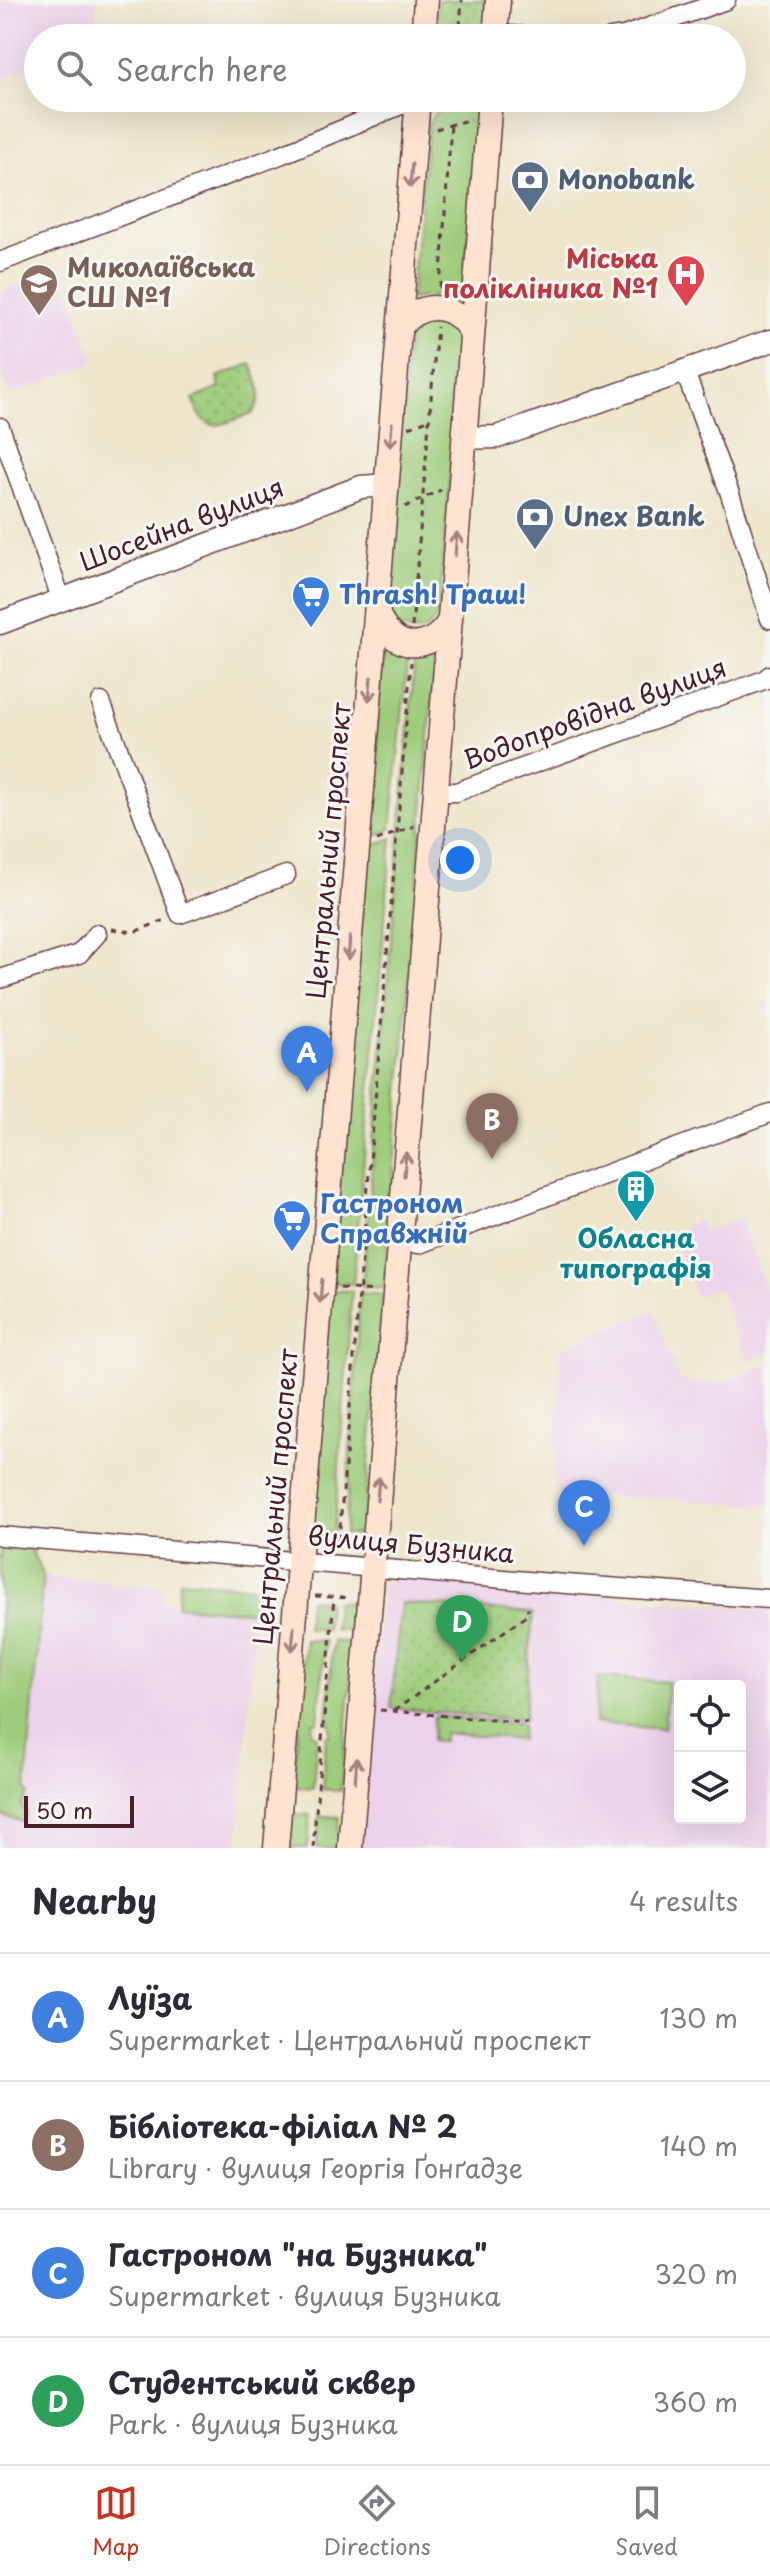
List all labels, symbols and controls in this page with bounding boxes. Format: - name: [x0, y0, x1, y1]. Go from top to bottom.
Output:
- search box: [24, 24, 746, 112]
- icon: search: [52, 46, 96, 90]
- text: Search here: [116, 46, 288, 91]
- bank icon: Monobank: [509, 159, 551, 214]
- place label: Monobank: [558, 159, 695, 198]
- one-way arrow: [404, 162, 419, 189]
- place label: Міська полікліника №1: [443, 238, 658, 307]
- place label: Миколаївська СШ №1: [67, 247, 256, 316]
- hospital icon: Міська полікліника №1: [665, 253, 707, 308]
- school or university icon: Миколаївська СШ №1: [18, 262, 60, 317]
- one-way arrow: [383, 421, 398, 448]
- street label: Шосейна вулиця: [74, 467, 289, 580]
- bank icon: Unex Bank: [514, 496, 556, 551]
- place label: Unex Bank: [563, 496, 705, 535]
- one-way arrow: [449, 531, 464, 558]
- supermarket icon: Thrash! Траш!: [290, 574, 332, 629]
- place label: Thrash! Траш!: [339, 574, 526, 613]
- street label: Водопровідна вулиця: [457, 647, 732, 778]
- one-way arrow: [362, 675, 377, 702]
- street label: Центральний проспект: [295, 701, 360, 1001]
- your location: [440, 840, 480, 880]
- one-way arrow: [341, 934, 356, 961]
- pin: A: [281, 1026, 333, 1092]
- pin: B: [466, 1093, 518, 1159]
- one-way arrow: [398, 1151, 413, 1178]
- building icon: Обласна типографія: [615, 1168, 657, 1223]
- place label: Гастроном Справжній: [320, 1183, 468, 1252]
- supermarket icon: Гастроном Справжній: [271, 1198, 313, 1253]
- place label: Обласна типографія: [559, 1218, 712, 1287]
- one-way arrow: [313, 1277, 328, 1304]
- street label: Центральний проспект: [242, 1347, 307, 1647]
- one-way arrow: [371, 1476, 386, 1503]
- pin: C: [558, 1480, 610, 1546]
- street label: вулиця Бузника: [306, 1515, 517, 1572]
- pin: D: [436, 1595, 488, 1661]
- one-way arrow: [285, 1625, 300, 1652]
- map controls: [674, 1680, 746, 1824]
- button: locate: [674, 1680, 746, 1752]
- button: layers: [674, 1752, 746, 1824]
- one-way arrow: [349, 1757, 364, 1784]
- scale bar: [24, 1792, 134, 1828]
- text: 50 m: [36, 1793, 93, 1826]
- text: Nearby: [32, 1874, 157, 1926]
- text: 4 results: [629, 1881, 738, 1920]
- text: Луїза: [108, 1975, 192, 2020]
- text: A: [48, 1998, 68, 2037]
- text: 130 m: [659, 1998, 738, 2037]
- text: Supermarket · Центральний проспект: [108, 2020, 591, 2059]
- text: Бібліотека-філіал № 2: [108, 2103, 457, 2148]
- text: B: [49, 2126, 67, 2165]
- text: 140 m: [660, 2126, 738, 2165]
- text: Library · вулиця Георгія Ґонґадзе: [108, 2148, 523, 2187]
- text: Гастроном "на Бузника": [108, 2231, 488, 2276]
- text: C: [48, 2254, 68, 2293]
- text: 320 m: [654, 2254, 738, 2293]
- text: Supermarket · вулиця Бузника: [108, 2276, 501, 2315]
- text: Студентський сквер: [108, 2359, 416, 2404]
- text: D: [48, 2382, 68, 2421]
- text: 360 m: [653, 2382, 738, 2421]
- text: Park · вулиця Бузника: [108, 2404, 398, 2443]
- tab: Map: [92, 2481, 139, 2562]
- tab: Directions: [324, 2481, 431, 2562]
- tab: Saved: [615, 2481, 678, 2562]

